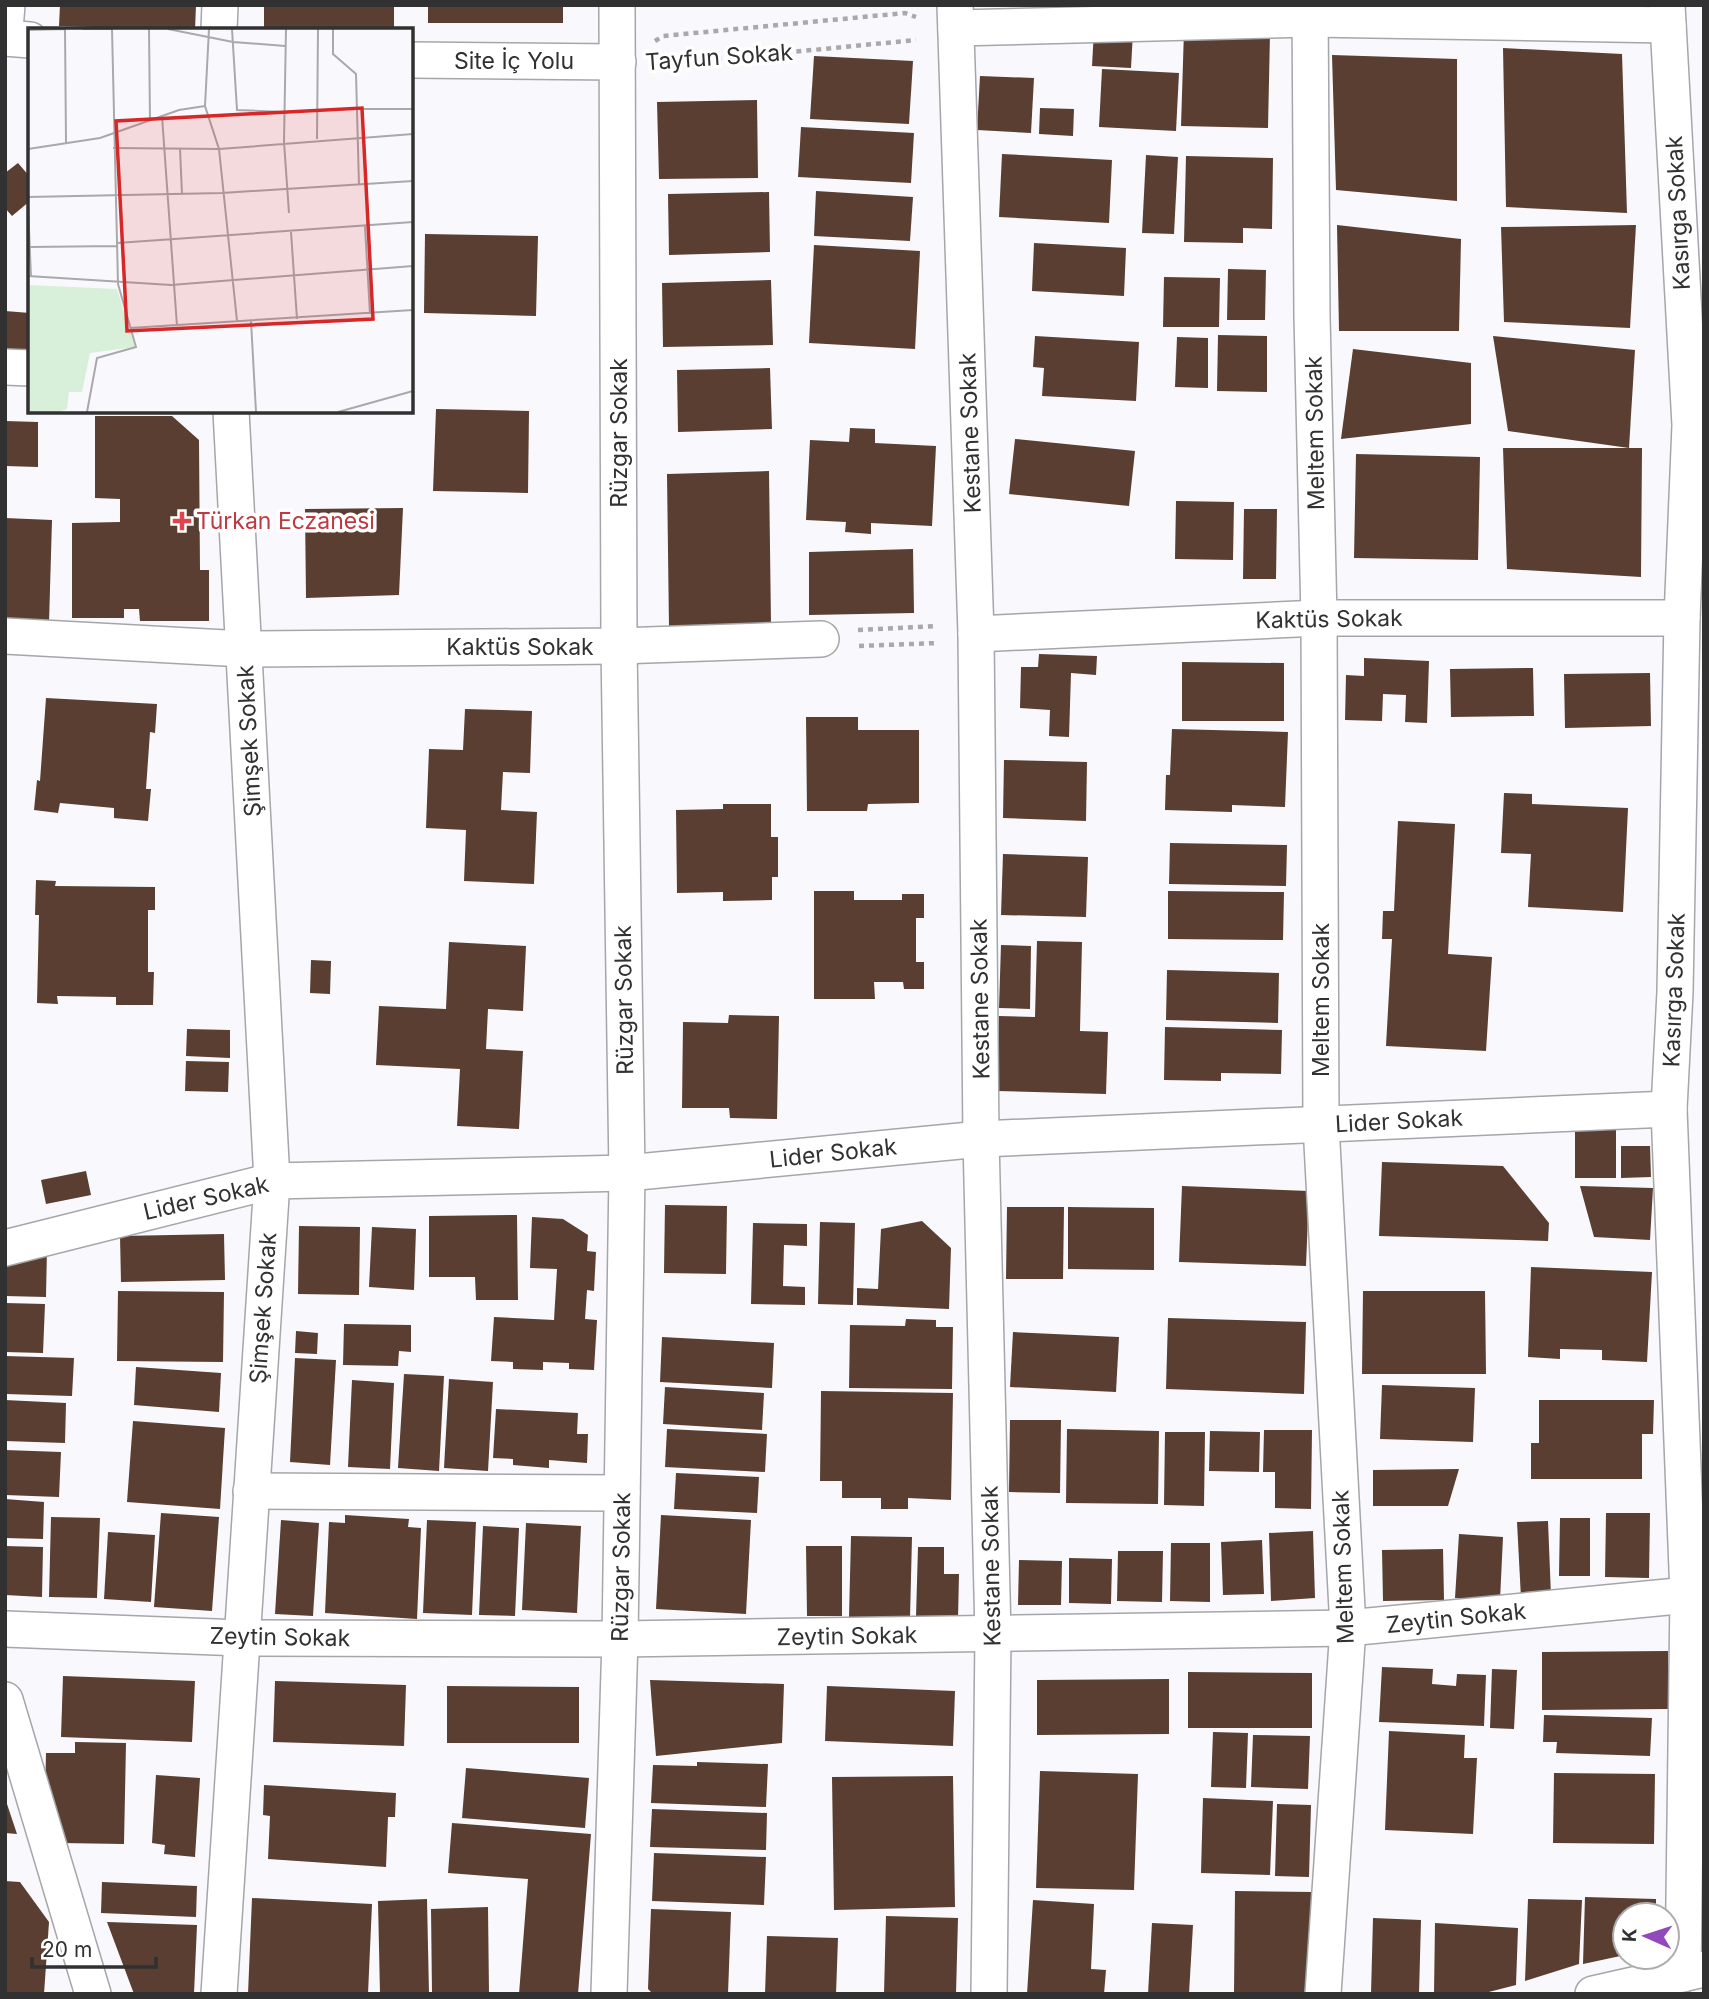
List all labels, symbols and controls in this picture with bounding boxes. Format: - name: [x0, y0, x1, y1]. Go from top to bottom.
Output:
- inset map: [28, 28, 413, 413]
- street label: Tayfun Sokak: [644, 38, 794, 76]
- street label: Site İç Yolu: [454, 47, 574, 75]
- street label: Kasırga Sokak: [1660, 135, 1696, 291]
- street label: Kestane Sokak: [953, 352, 987, 514]
- street label: Meltem Sokak: [1300, 355, 1330, 510]
- street label: Rüzgar Sokak: [605, 358, 633, 508]
- place label: Türkan Eczanesi: [196, 507, 375, 535]
- marker: Türkan Eczanesi: [174, 513, 190, 529]
- street label: Kaktüs Sokak: [1255, 604, 1403, 634]
- street label: Kaktüs Sokak: [446, 633, 594, 661]
- street label: Şimşek Sokak: [231, 664, 267, 818]
- street label: Kasırga Sokak: [1657, 912, 1691, 1068]
- street label: Kestane Sokak: [965, 918, 995, 1080]
- street label: Meltem Sokak: [1307, 923, 1335, 1077]
- street label: Rüzgar Sokak: [609, 925, 639, 1075]
- street label: Lider Sokak: [1334, 1104, 1464, 1138]
- street label: Lider Sokak: [768, 1132, 898, 1174]
- street label: Lider Sokak: [141, 1170, 272, 1226]
- street label: Şimşek Sokak: [244, 1231, 282, 1385]
- street label: Kestane Sokak: [976, 1485, 1006, 1647]
- street label: Meltem Sokak: [1326, 1489, 1360, 1645]
- street label: Rüzgar Sokak: [606, 1492, 636, 1642]
- street label: Zeytin Sokak: [1385, 1597, 1528, 1639]
- street label: Zeytin Sokak: [776, 1621, 918, 1651]
- street label: Zeytin Sokak: [209, 1622, 351, 1652]
- north arrow: [1611, 1901, 1681, 1971]
- scale bar: [32, 1926, 156, 1970]
- text: K: [1618, 1927, 1641, 1943]
- text: 20 m: [42, 1937, 92, 1962]

